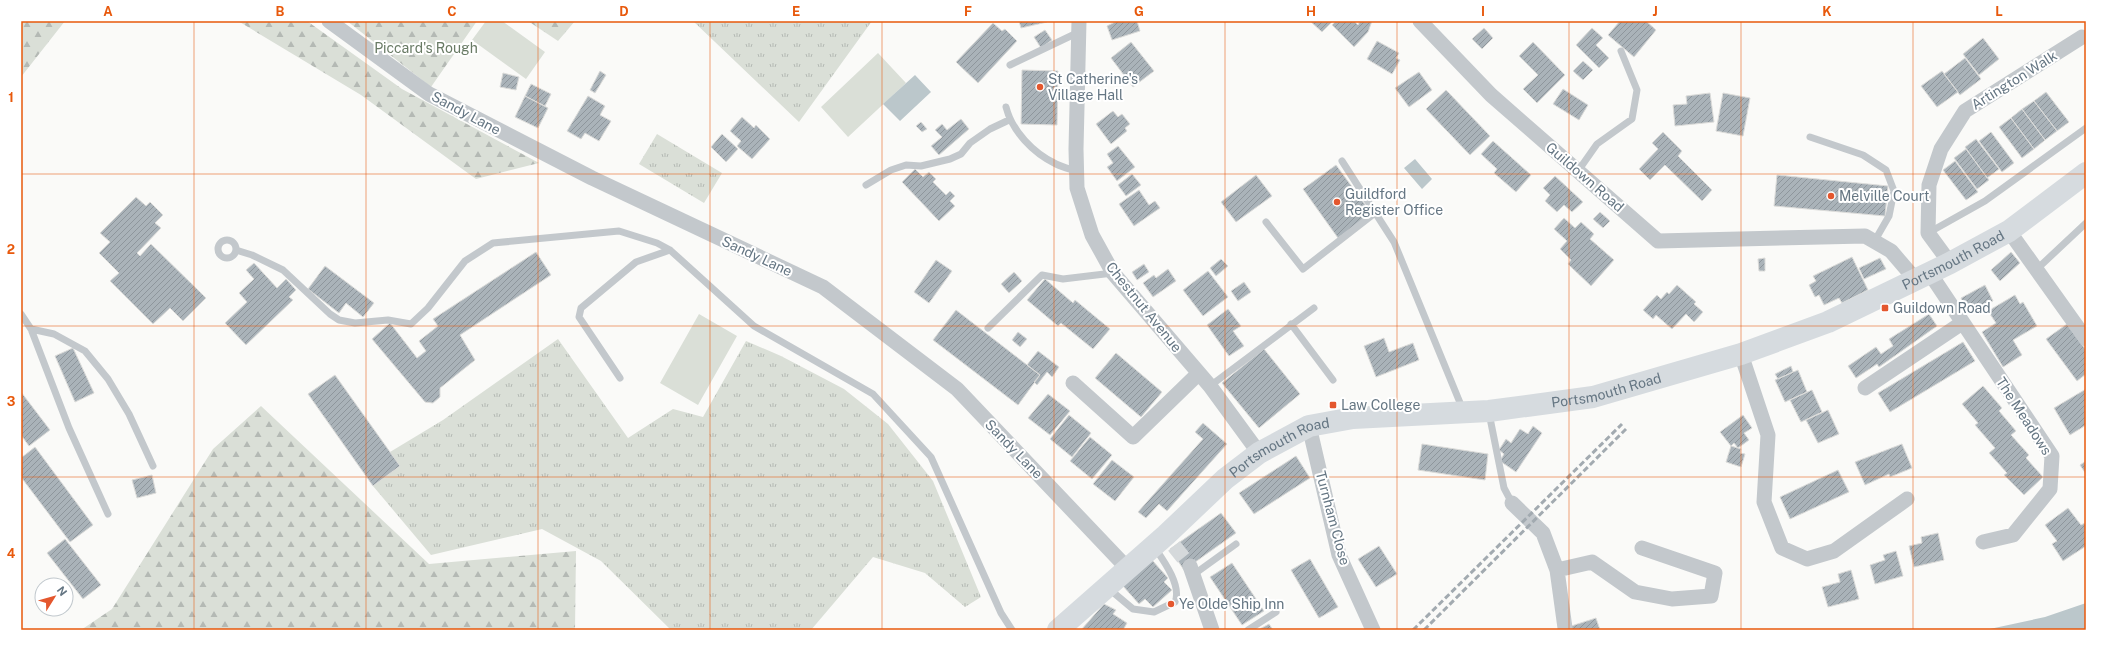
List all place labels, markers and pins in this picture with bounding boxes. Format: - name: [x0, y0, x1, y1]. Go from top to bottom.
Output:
- place label: St Catherine's Village Hall: [1048, 71, 1138, 103]
- marker: St Catherine's Village Hall: [1035, 82, 1045, 92]
- place label: Guildford Register Office: [1345, 186, 1443, 218]
- place label: Melville Court: [1839, 188, 1929, 204]
- marker: Melville Court: [1826, 191, 1836, 201]
- marker: Guildford Register Office: [1332, 197, 1342, 207]
- place label: Guildown Road: [1893, 300, 1991, 316]
- marker: Guildown Road: [1880, 303, 1890, 313]
- place label: Law College: [1341, 397, 1420, 413]
- marker: Law College: [1328, 400, 1338, 410]
- place label: Ye Olde Ship Inn: [1179, 596, 1284, 612]
- marker: Ye Olde Ship Inn: [1166, 599, 1176, 609]

